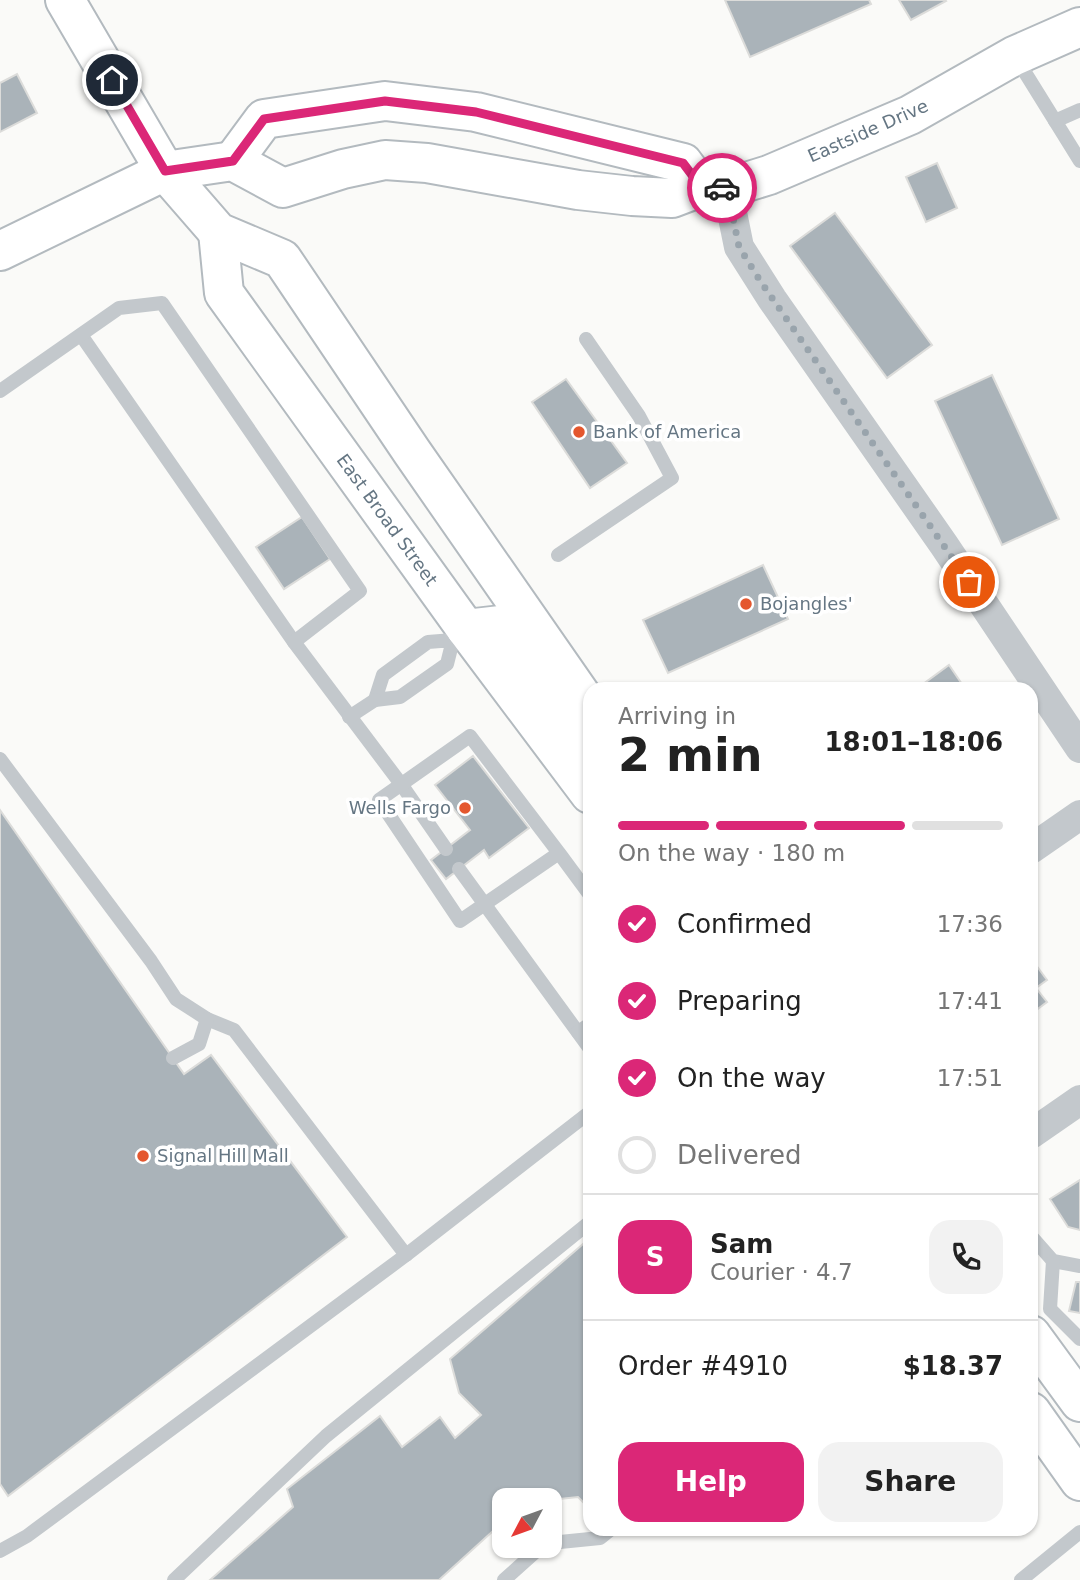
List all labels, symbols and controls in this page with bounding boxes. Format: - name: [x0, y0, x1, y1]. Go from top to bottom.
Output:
- pin: [82, 50, 142, 110]
- icon: home: [93, 61, 131, 99]
- street label: Eastside Drive: [804, 95, 931, 166]
- courier: [687, 153, 757, 223]
- icon: car: [703, 169, 741, 207]
- place label: Bank of America: [593, 421, 741, 442]
- marker: Bank of America: [571, 424, 587, 440]
- street label: East Broad Street: [333, 450, 442, 590]
- pin: [939, 552, 999, 612]
- icon: bag: [950, 563, 988, 601]
- place label: Bojangles': [760, 593, 853, 614]
- marker: Bojangles': [738, 596, 754, 612]
- text: Arriving in: [618, 703, 736, 729]
- text: 18:01–18:06: [824, 727, 1003, 757]
- text: 2 min: [618, 728, 762, 782]
- place label: Wells Fargo: [349, 797, 451, 818]
- marker: Wells Fargo: [457, 800, 473, 816]
- text: On the way · 180 m: [618, 840, 845, 866]
- icon: check: [618, 905, 656, 943]
- text: Confirmed: [677, 909, 812, 939]
- text: 17:36: [937, 911, 1003, 937]
- icon: check: [618, 982, 656, 1020]
- text: Preparing: [677, 986, 802, 1016]
- text: 17:41: [937, 988, 1003, 1014]
- icon: check: [618, 1059, 656, 1097]
- text: On the way: [677, 1063, 826, 1093]
- text: 17:51: [937, 1065, 1003, 1091]
- text: Delivered: [677, 1140, 801, 1170]
- place label: Signal Hill Mall: [157, 1145, 289, 1166]
- marker: Signal Hill Mall: [135, 1148, 151, 1164]
- button: phone: [929, 1220, 1003, 1294]
- text: Sam: [710, 1229, 773, 1259]
- text: S: [646, 1242, 664, 1272]
- text: Courier · 4.7: [710, 1259, 853, 1285]
- text: Order #4910: [618, 1351, 788, 1381]
- text: $18.37: [903, 1351, 1003, 1381]
- button: Help: [618, 1442, 804, 1522]
- button: Share: [818, 1442, 1003, 1522]
- north arrow: [492, 1488, 562, 1558]
- map controls: [492, 1488, 562, 1558]

